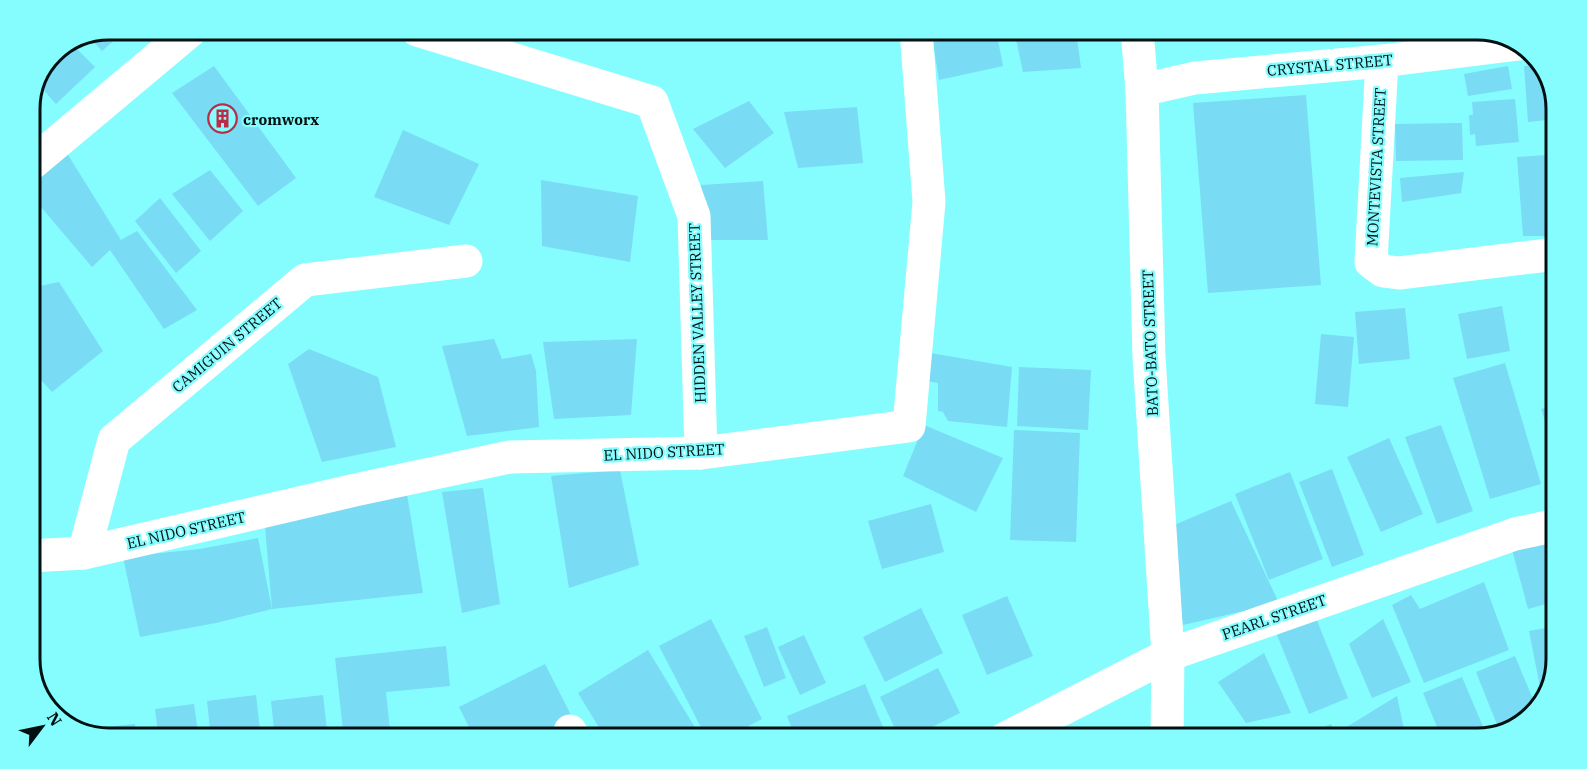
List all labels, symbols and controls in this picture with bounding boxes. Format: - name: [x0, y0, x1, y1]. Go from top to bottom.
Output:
- street label: CRYSTAL STREET: [1266, 50, 1394, 80]
- street label: MONTEVISTA STREET: [1362, 87, 1390, 247]
- building icon: cromworx: [206, 103, 238, 135]
- place label: cromworx: [243, 110, 319, 129]
- street label: HIDDEN VALLEY STREET: [684, 222, 710, 403]
- street label: BATO-BATO STREET: [1138, 269, 1162, 416]
- street label: CAMIGUIN STREET: [168, 293, 286, 397]
- street label: EL NIDO STREET: [603, 439, 725, 465]
- street label: EL NIDO STREET: [125, 507, 247, 553]
- street label: PEARL STREET: [1219, 590, 1329, 644]
- north arrow: [12, 697, 72, 757]
- text: N: [43, 708, 67, 730]

